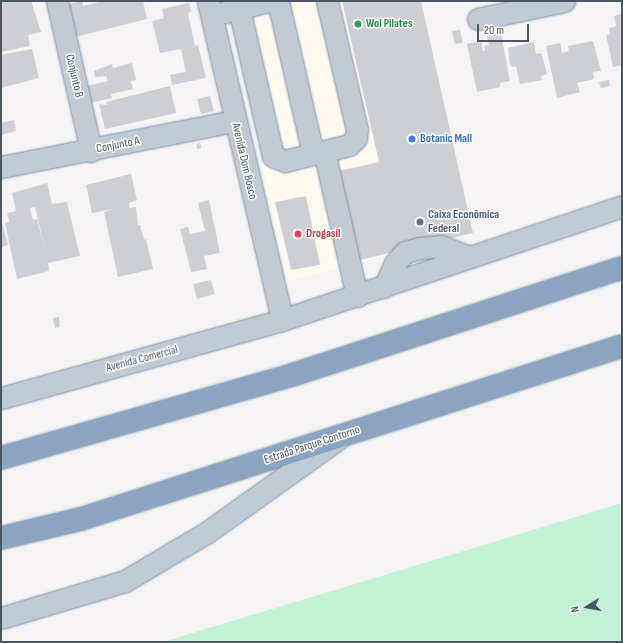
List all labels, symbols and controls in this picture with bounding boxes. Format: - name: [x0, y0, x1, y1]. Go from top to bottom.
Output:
- scale bar: [479, 16, 531, 42]
- place label: Wol Pilates: [366, 17, 412, 31]
- marker: Wol Pilates: [353, 19, 363, 29]
- text: 20 m: [484, 23, 504, 38]
- street label: Conjunto B: [62, 53, 86, 99]
- street label: Avenida Dom Bosco: [228, 121, 260, 201]
- place label: Botanic Mall: [420, 132, 472, 146]
- street label: Conjunto A: [95, 134, 141, 156]
- marker: Botanic Mall: [407, 134, 417, 144]
- place label: Caixa Econômica Federal: [428, 208, 499, 236]
- marker: Caixa Econômica Federal: [415, 217, 425, 227]
- place label: Drogasil: [306, 227, 340, 241]
- marker: Drogasil: [293, 229, 303, 239]
- street label: Avenida Comercial: [105, 343, 179, 375]
- street label: Estrada Parque Contorno: [262, 423, 362, 467]
- north arrow: [567, 587, 607, 627]
- text: N: [568, 605, 582, 614]

